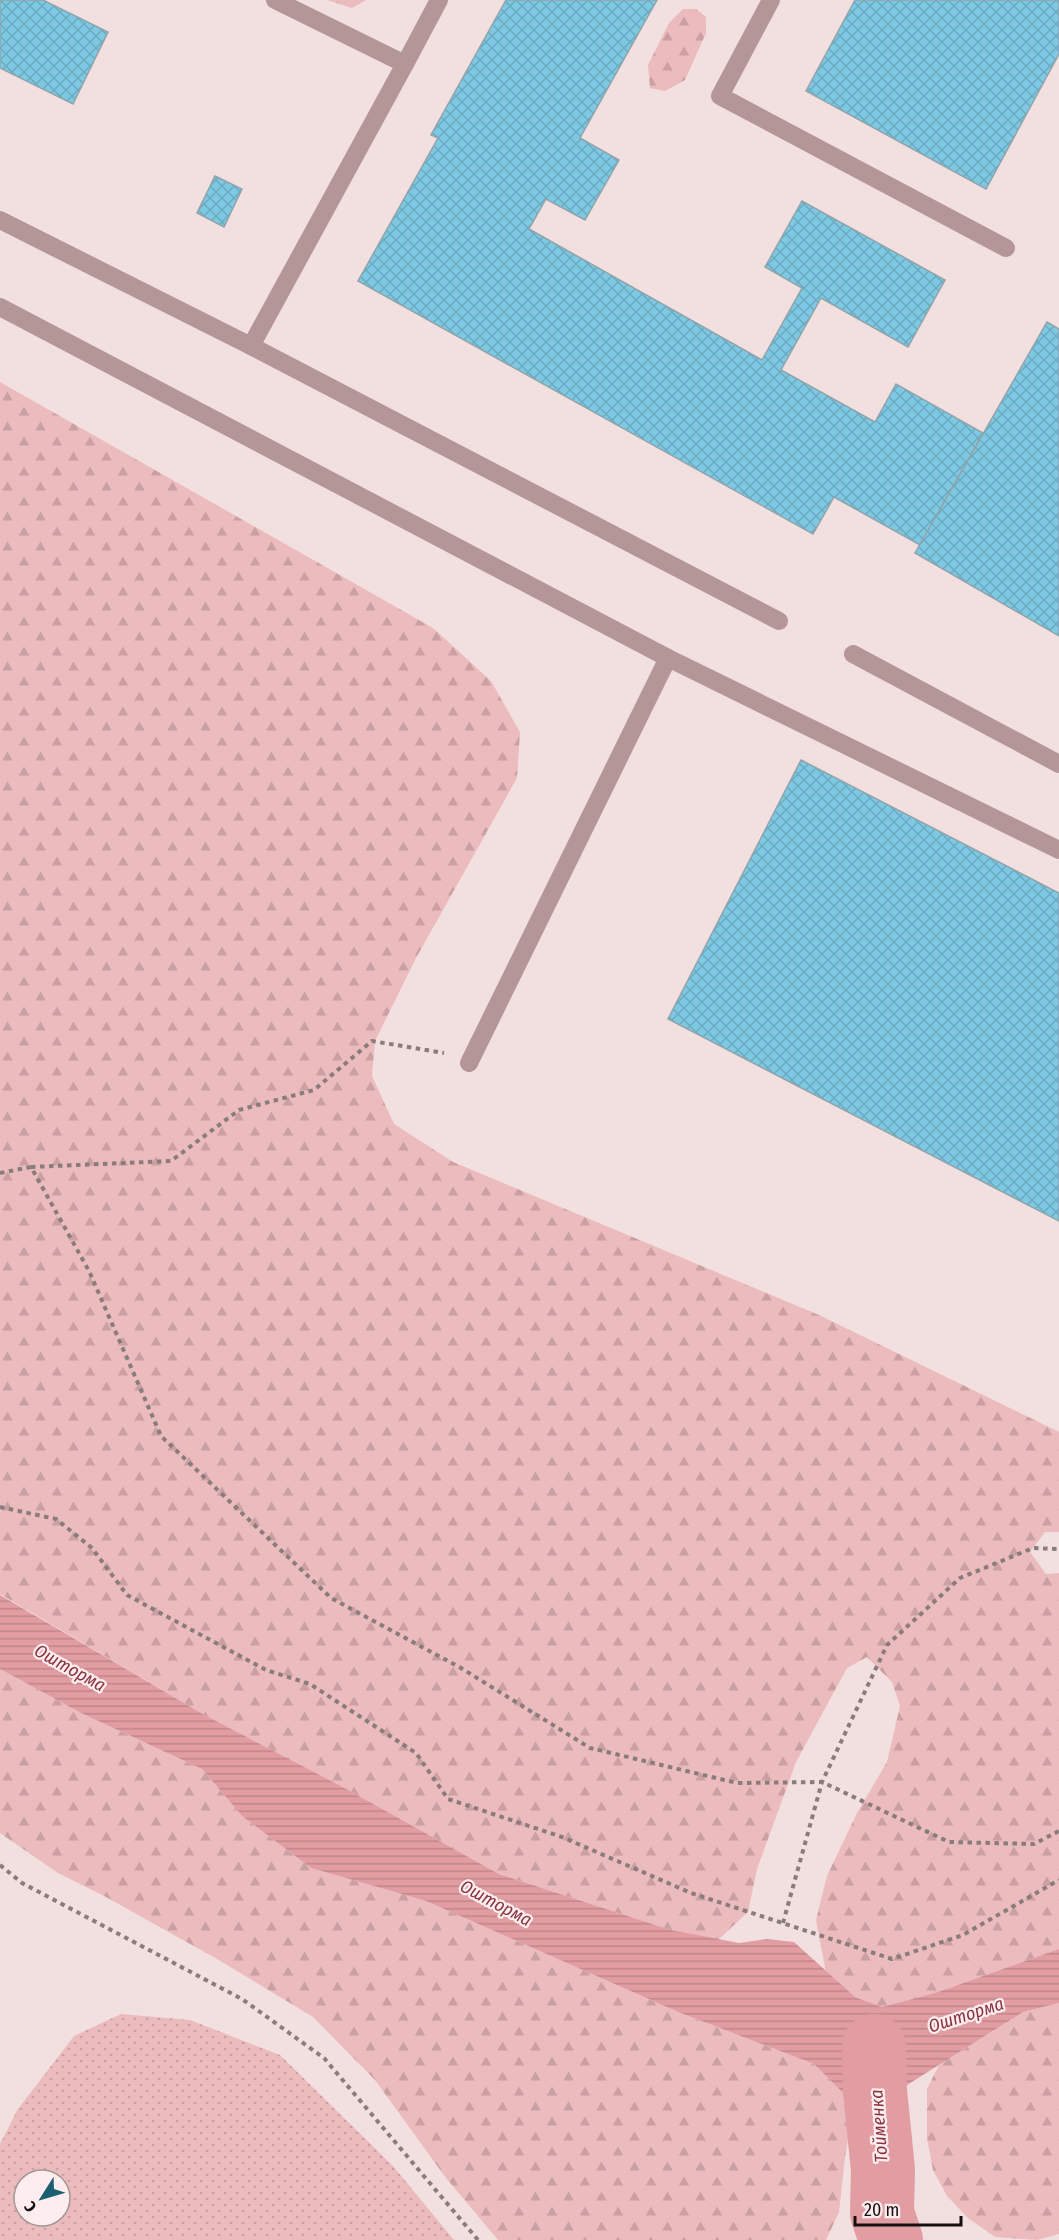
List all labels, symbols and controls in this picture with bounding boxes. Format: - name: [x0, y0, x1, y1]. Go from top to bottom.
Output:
- water label: Ошторма: [31, 1639, 109, 1697]
- water label: Ошторма: [456, 1875, 536, 1931]
- water label: Ошторма: [926, 1993, 1006, 2037]
- water label: Тойменка: [865, 2089, 893, 2163]
- north arrow: [12, 2168, 72, 2228]
- scale bar: [855, 2189, 962, 2227]
- text: С: [20, 2197, 41, 2216]
- text: 20 m: [864, 2199, 899, 2221]

